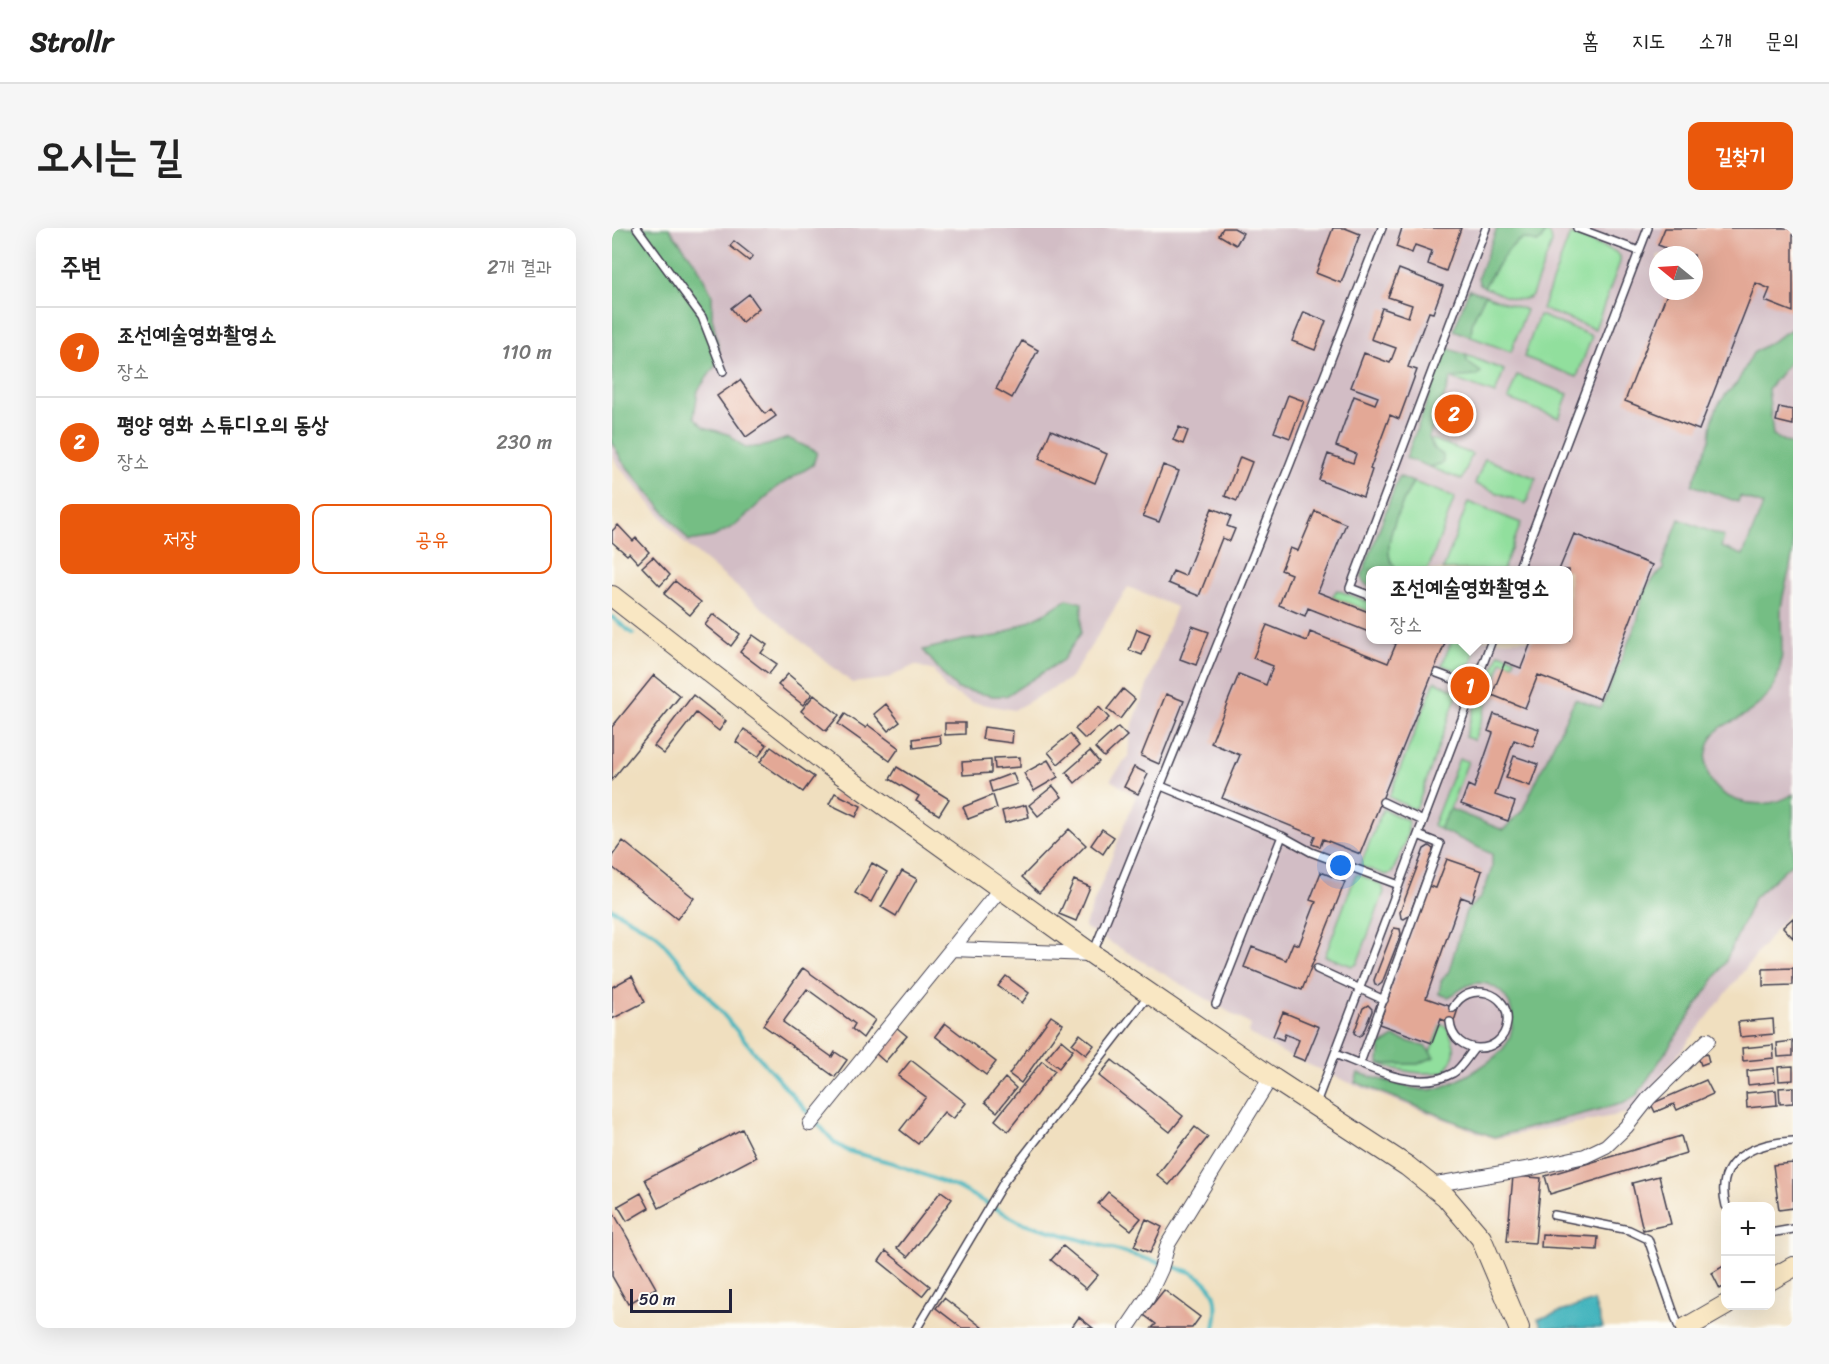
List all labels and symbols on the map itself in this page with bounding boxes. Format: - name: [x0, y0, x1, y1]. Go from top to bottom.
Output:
- north arrow: [1649, 246, 1703, 300]
- pin: 2: [1434, 392, 1474, 436]
- pin: 1: [1450, 664, 1490, 708]
- your location: [1326, 851, 1355, 880]
- scale bar: [630, 1286, 732, 1314]

